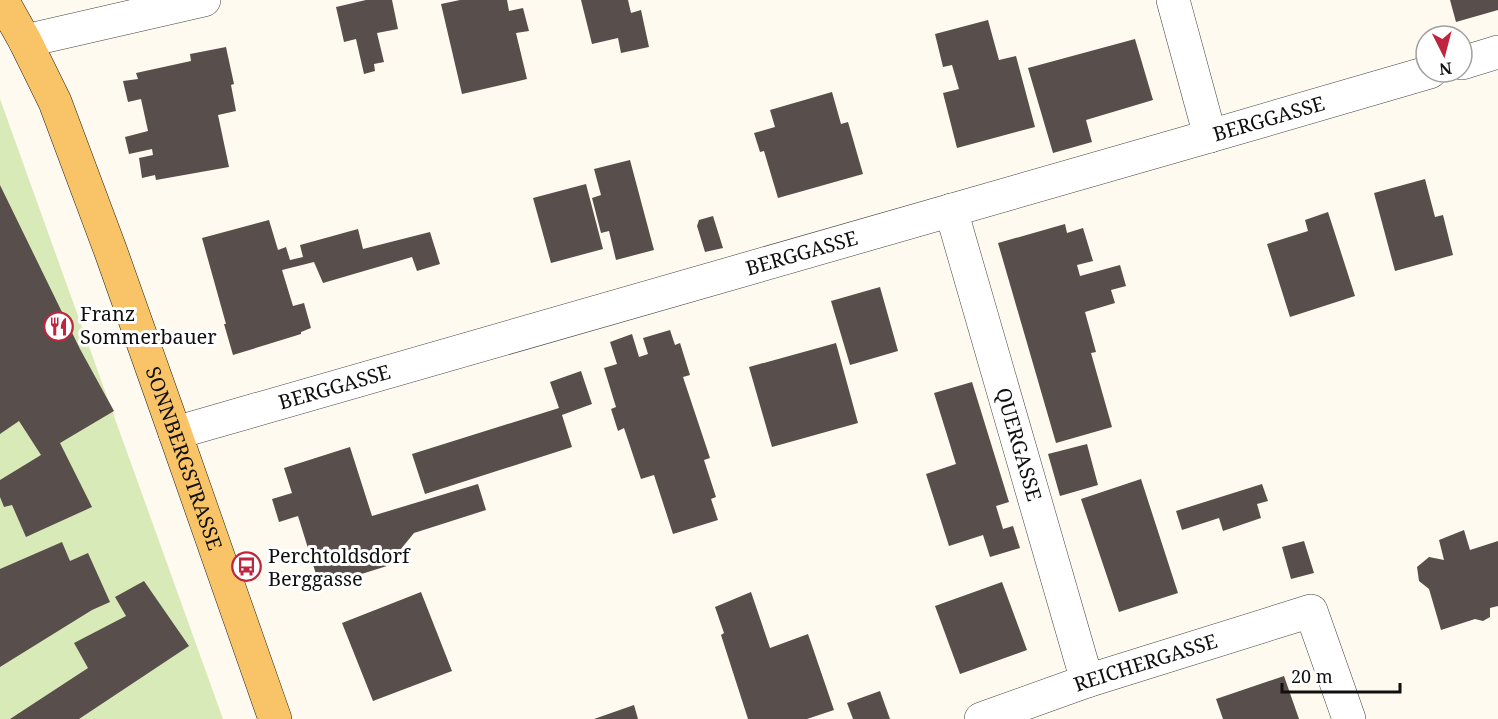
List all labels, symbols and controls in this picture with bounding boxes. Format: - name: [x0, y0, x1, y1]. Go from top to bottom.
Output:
- north arrow: [1414, 24, 1474, 84]
- text: N: [1438, 57, 1453, 81]
- street label: BERGGASSE: [1210, 89, 1328, 147]
- street label: BERGGASSE: [742, 224, 861, 282]
- place label: Franz Sommerbauer: [80, 300, 217, 350]
- restaurant icon: Franz Sommerbauer: [43, 310, 75, 342]
- street label: BERGGASSE: [275, 358, 394, 416]
- street label: SONNBERGSTRASSE: [140, 363, 229, 554]
- street label: QUERGASSE: [990, 384, 1048, 504]
- place label: Perchtoldsdorf Berggasse: [268, 542, 411, 592]
- bus stop icon: Perchtoldsdorf Berggasse: [231, 551, 263, 583]
- street label: REICHERGASSE: [1070, 627, 1221, 698]
- scale bar: [1282, 656, 1400, 694]
- text: 20 m: [1291, 664, 1333, 688]

